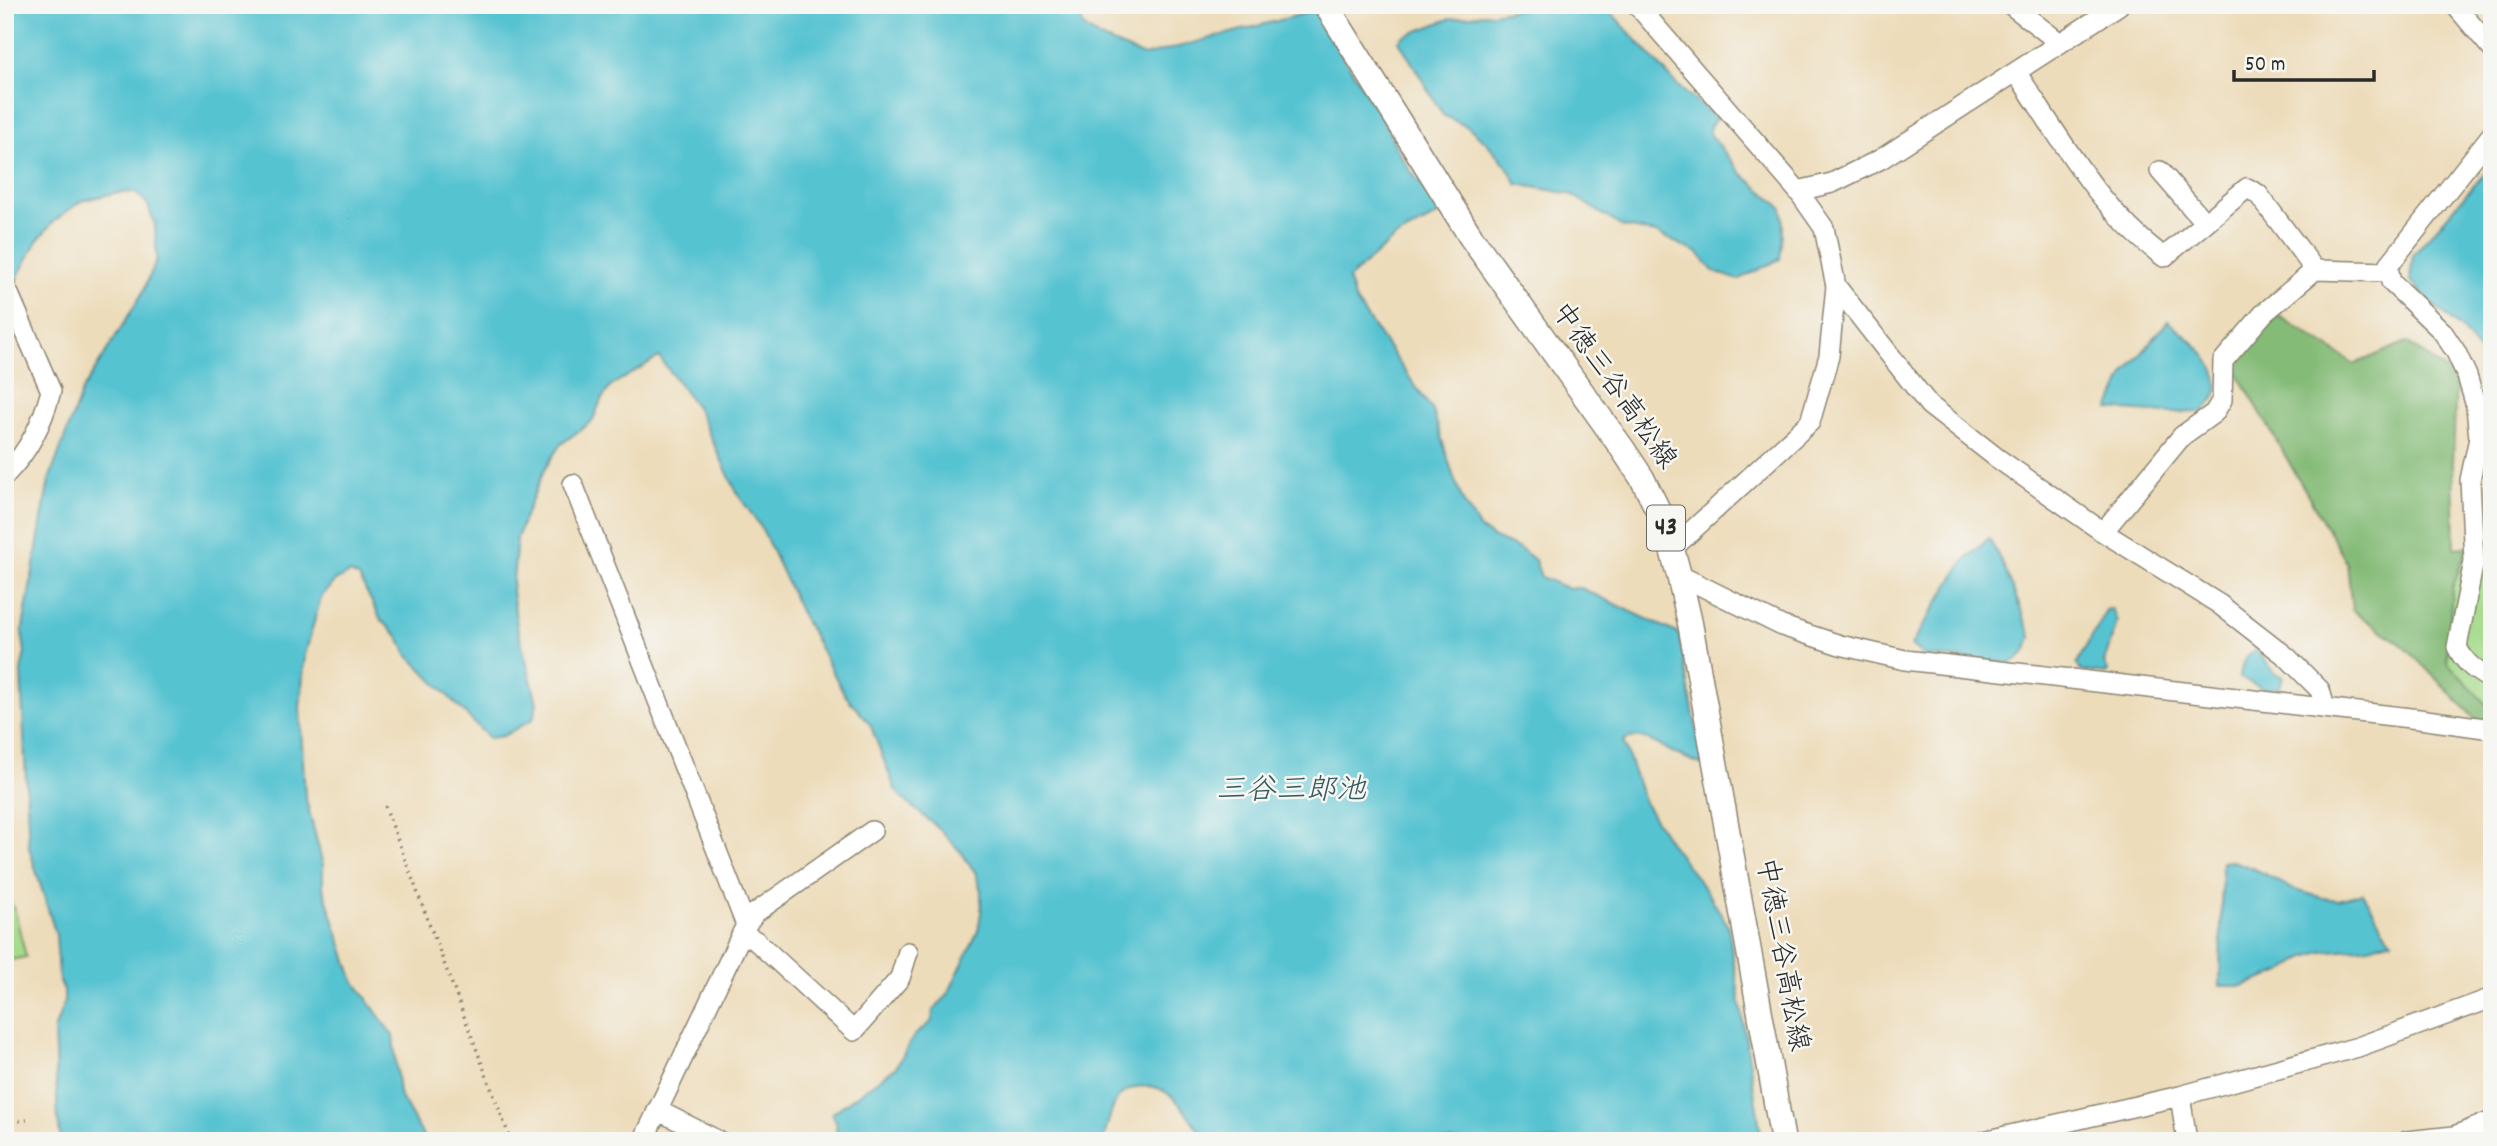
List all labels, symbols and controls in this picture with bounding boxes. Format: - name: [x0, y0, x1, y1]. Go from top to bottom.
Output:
- scale bar: [2234, 38, 2374, 82]
- text: 50 m: [2245, 51, 2285, 81]
- street label: 中徳三谷高松線: [1539, 295, 1685, 479]
- road number: 43: [1647, 506, 1685, 550]
- water label: 三谷三郎池: [1216, 771, 1367, 814]
- street label: 中徳三谷高松線: [1743, 855, 1817, 1055]

